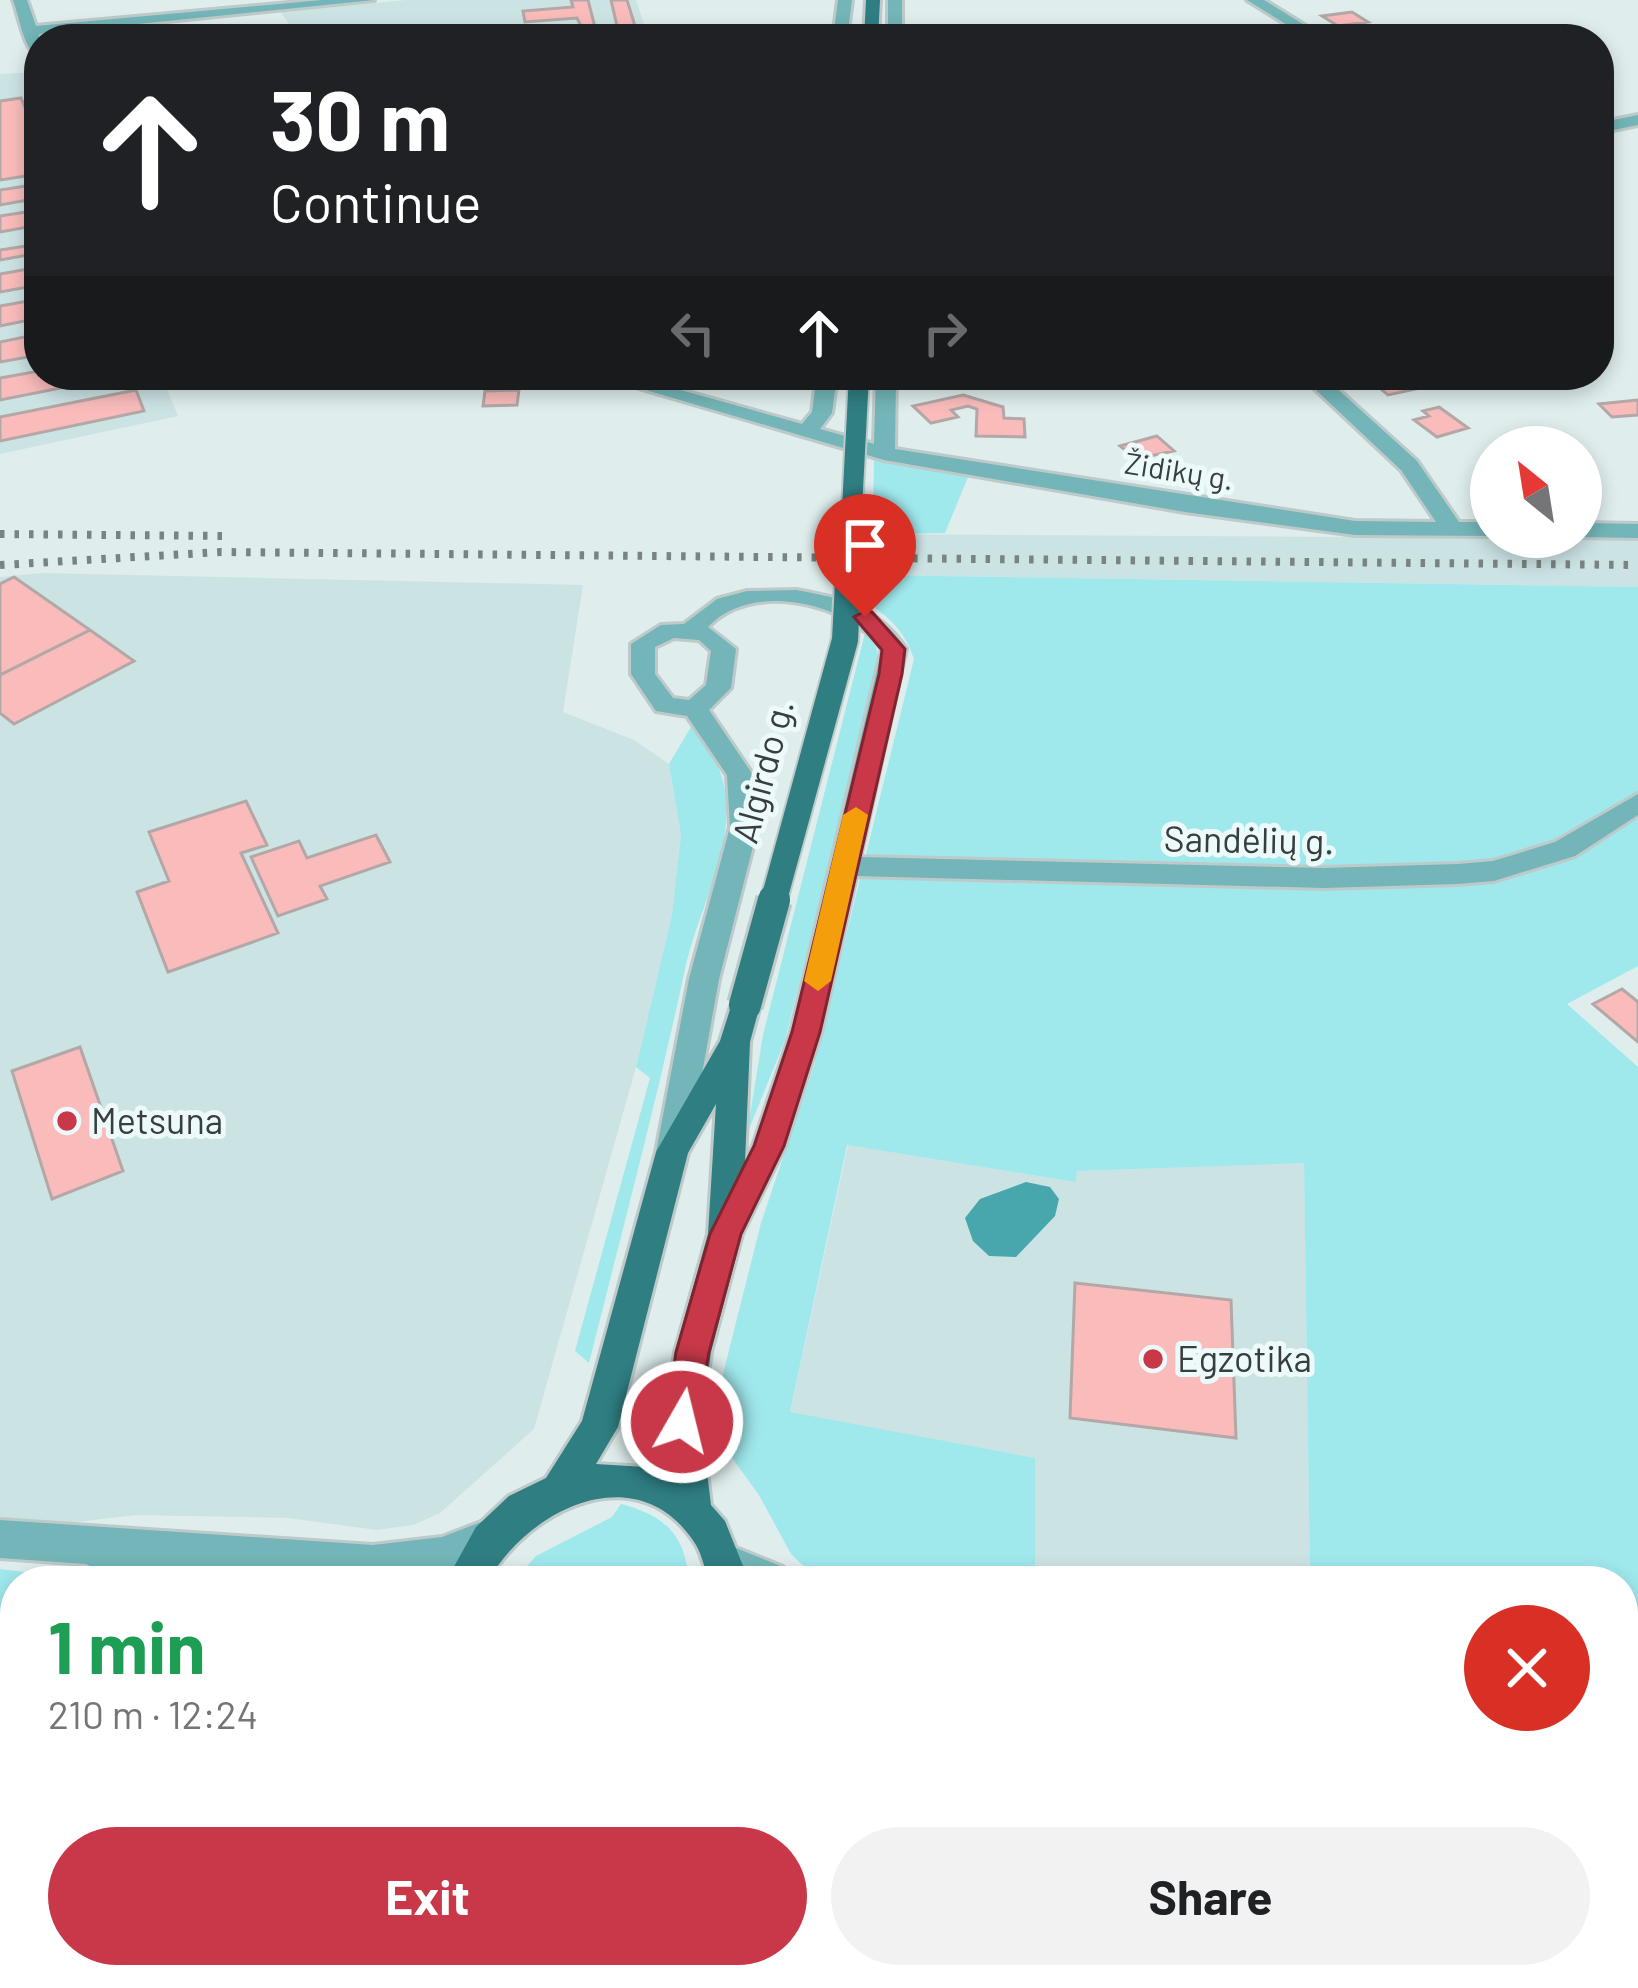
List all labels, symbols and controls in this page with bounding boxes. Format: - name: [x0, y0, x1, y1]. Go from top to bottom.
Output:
- text: 30 m: [270, 67, 450, 168]
- icon: ahead: [72, 72, 228, 228]
- text: Continue: [270, 169, 482, 234]
- icon: left: [660, 300, 726, 366]
- icon: ahead: [786, 300, 852, 366]
- icon: right: [912, 300, 978, 366]
- north arrow: [1470, 426, 1602, 558]
- map controls: [1470, 426, 1602, 558]
- street label: Židikų g.: [1122, 444, 1236, 496]
- pin: [814, 494, 916, 617]
- icon: arrive: [832, 512, 898, 578]
- street label: Algirdo g.: [722, 694, 801, 847]
- street label: Sandėlių g.: [1163, 816, 1335, 861]
- place label: Metsuna: [91, 1098, 223, 1141]
- marker: Metsuna: [54, 1108, 80, 1134]
- place label: Egzotika: [1177, 1336, 1312, 1379]
- marker: Egzotika: [1140, 1346, 1166, 1372]
- position arrow: [619, 1359, 745, 1485]
- text: 1 min: [48, 1602, 206, 1688]
- button: close: [1464, 1605, 1590, 1731]
- text: 210 m · 12:24: [48, 1690, 258, 1737]
- button: Exit: [48, 1827, 807, 1965]
- button: Share: [831, 1827, 1590, 1965]

